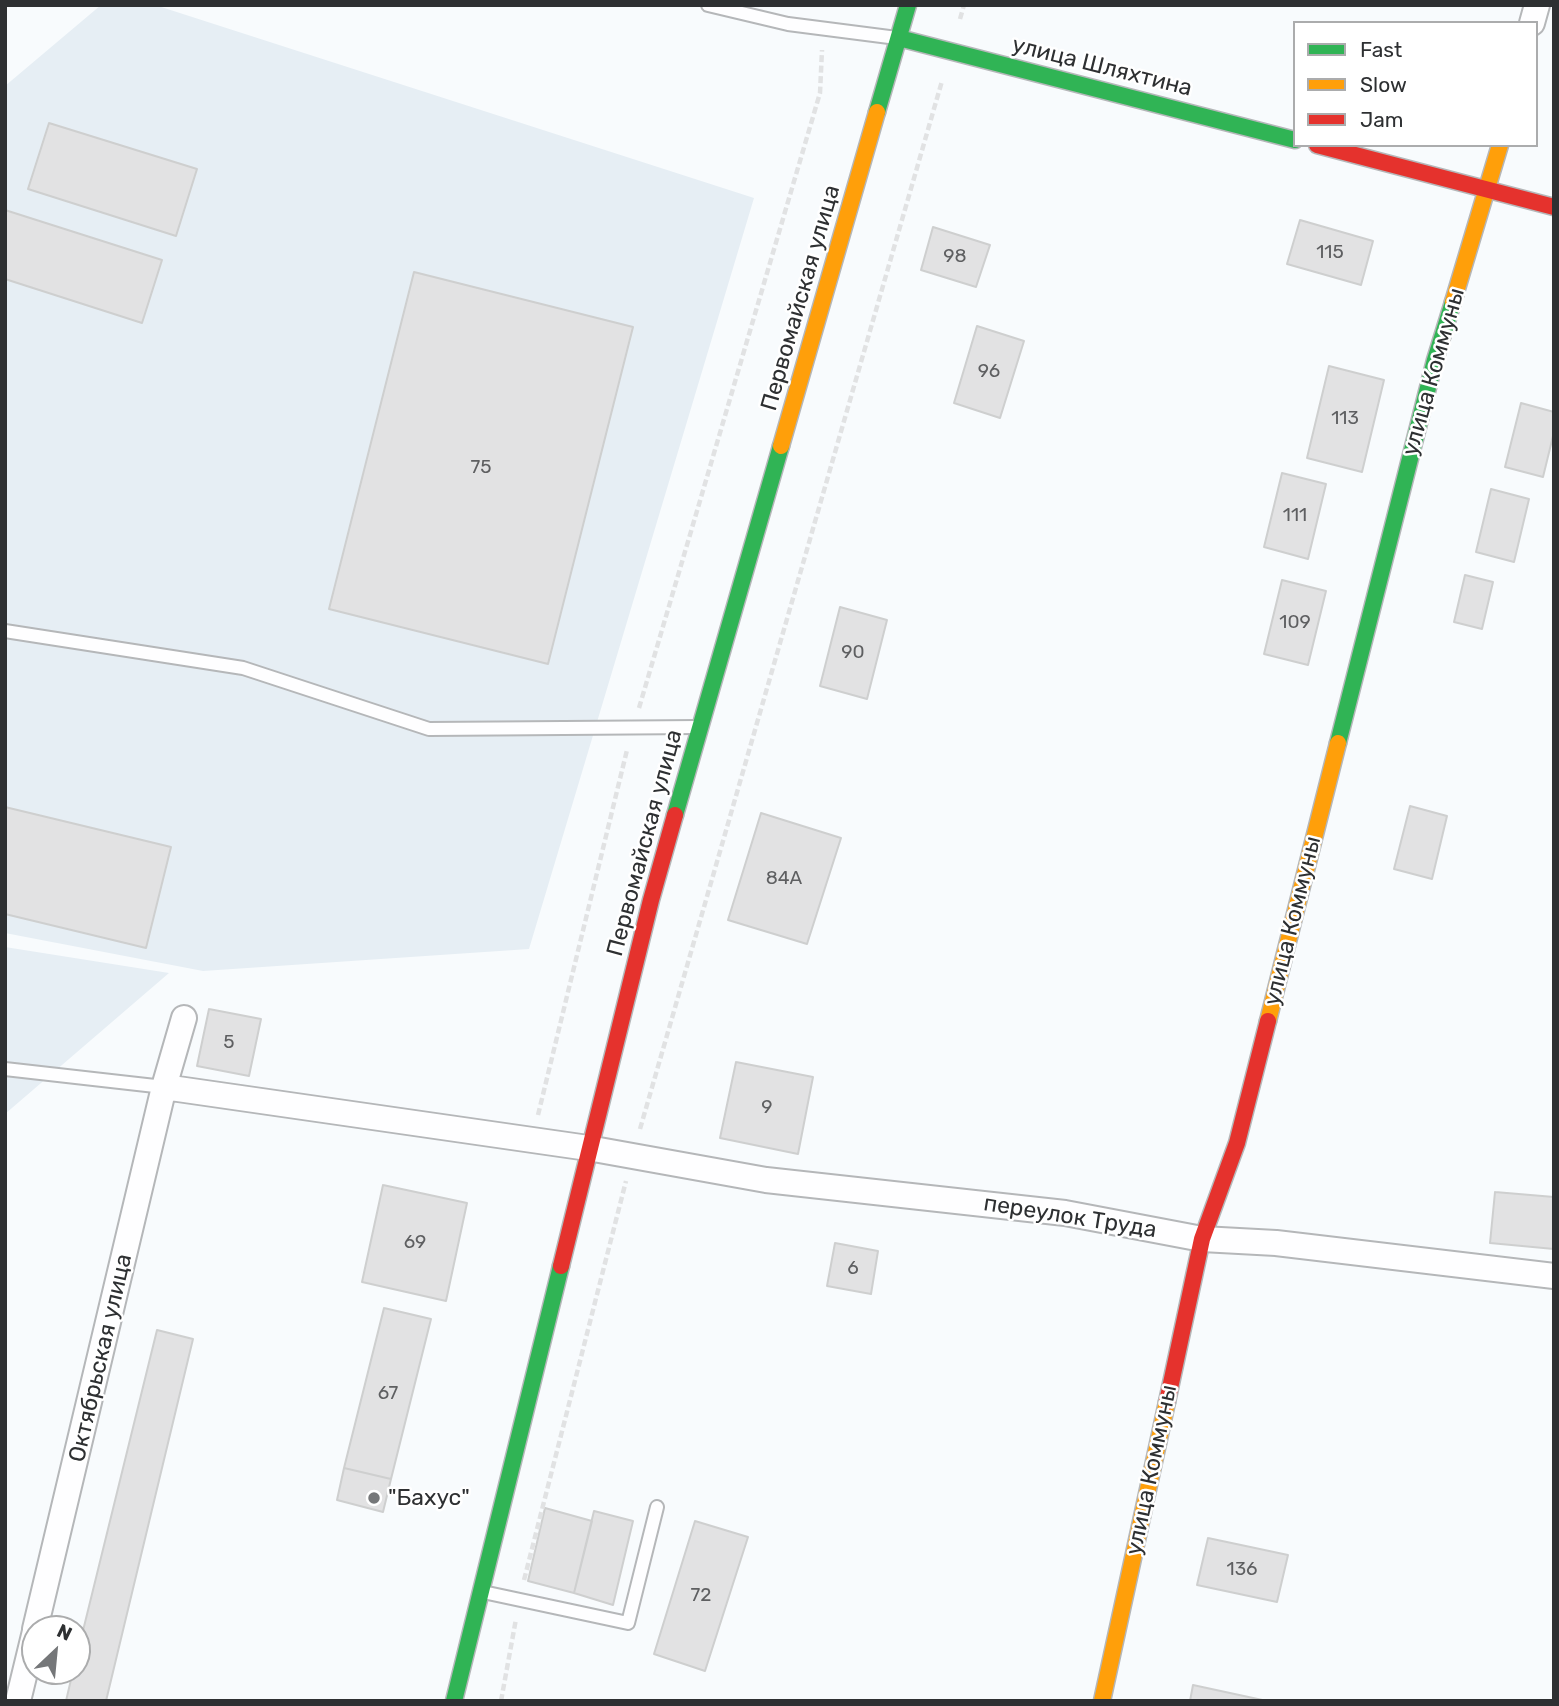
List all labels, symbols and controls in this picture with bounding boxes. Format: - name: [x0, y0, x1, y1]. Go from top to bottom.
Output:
- legend: [1293, 21, 1538, 147]
- street label: улица Шляхтина: [1009, 31, 1195, 103]
- text: Fast: [1360, 37, 1402, 62]
- text: Slow: [1360, 72, 1407, 97]
- text: Jam: [1360, 107, 1404, 132]
- street label: Первомайская улица: [756, 182, 846, 414]
- house number: 115: [1316, 242, 1344, 264]
- house number: 98: [943, 246, 967, 268]
- street label: улица Коммуны: [1397, 285, 1471, 459]
- house number: 96: [978, 361, 1000, 383]
- house number: 113: [1331, 408, 1359, 430]
- house number: 75: [470, 457, 492, 479]
- house number: 111: [1283, 505, 1307, 527]
- house number: 109: [1279, 612, 1311, 634]
- house number: 90: [841, 642, 865, 664]
- street label: Первомайская улица: [601, 727, 689, 959]
- street label: улица Коммуны: [1259, 834, 1327, 1008]
- house number: 84А: [766, 868, 802, 890]
- house number: 5: [223, 1032, 235, 1054]
- house number: 9: [761, 1097, 773, 1119]
- street label: переулок Труда: [982, 1190, 1158, 1244]
- house number: 69: [404, 1232, 426, 1254]
- street label: Октябрьская улица: [64, 1251, 138, 1465]
- house number: 6: [847, 1258, 859, 1280]
- street label: улица Коммуны: [1120, 1382, 1184, 1558]
- house number: 67: [378, 1383, 398, 1405]
- place label: "Бахус": [388, 1484, 470, 1512]
- marker: "Бахус": [366, 1490, 382, 1506]
- house number: 136: [1226, 1559, 1258, 1581]
- house number: 72: [691, 1585, 711, 1607]
- north arrow: [21, 1615, 91, 1685]
- text: N: [53, 1619, 76, 1646]

